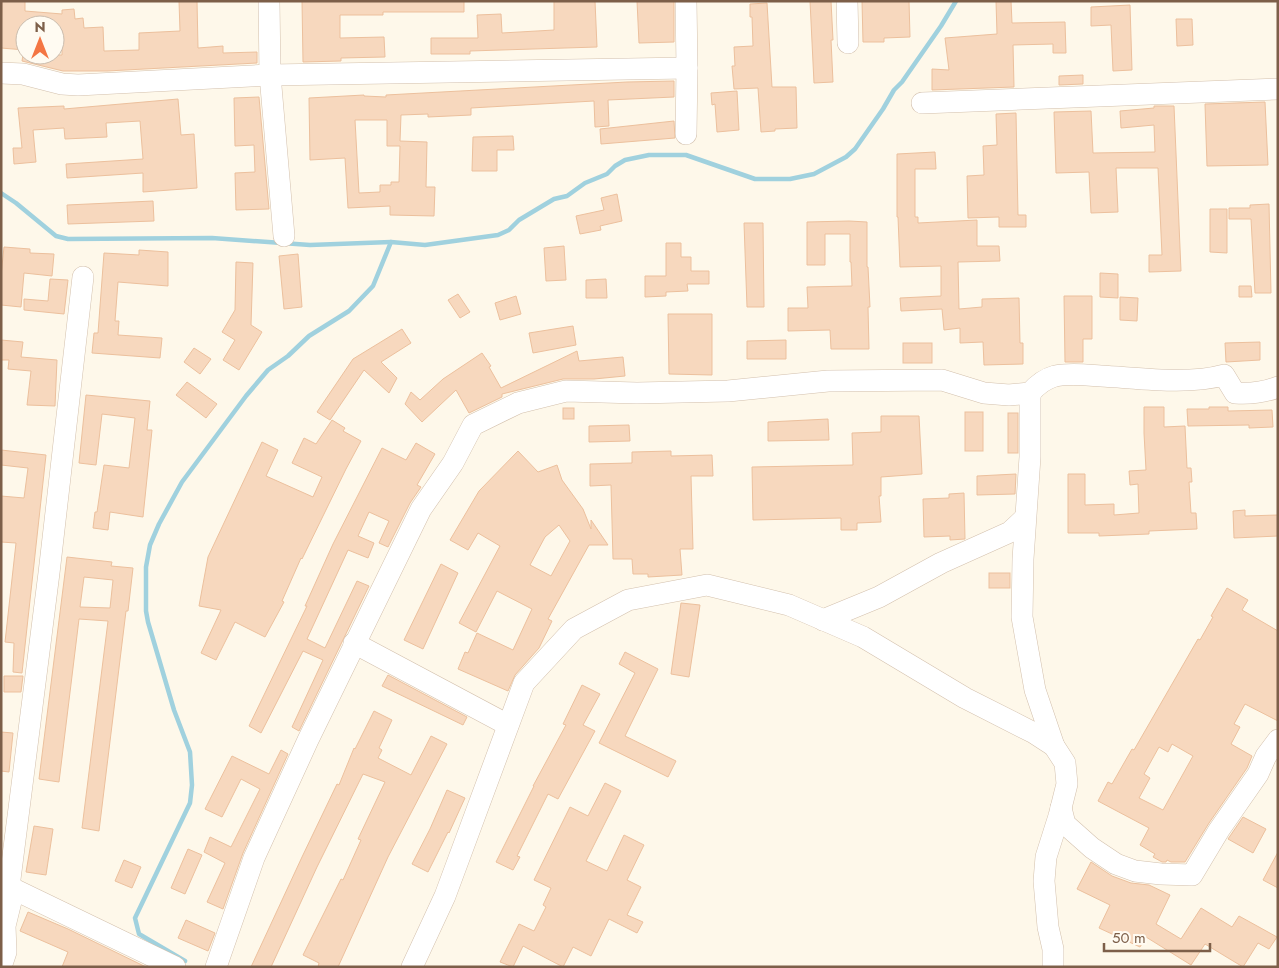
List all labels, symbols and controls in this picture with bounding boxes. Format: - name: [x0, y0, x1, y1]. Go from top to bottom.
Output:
- north arrow: [15, 15, 65, 65]
- text: N: [34, 17, 46, 37]
- scale bar: [1104, 920, 1210, 952]
- text: 50 m: [1112, 927, 1146, 949]

